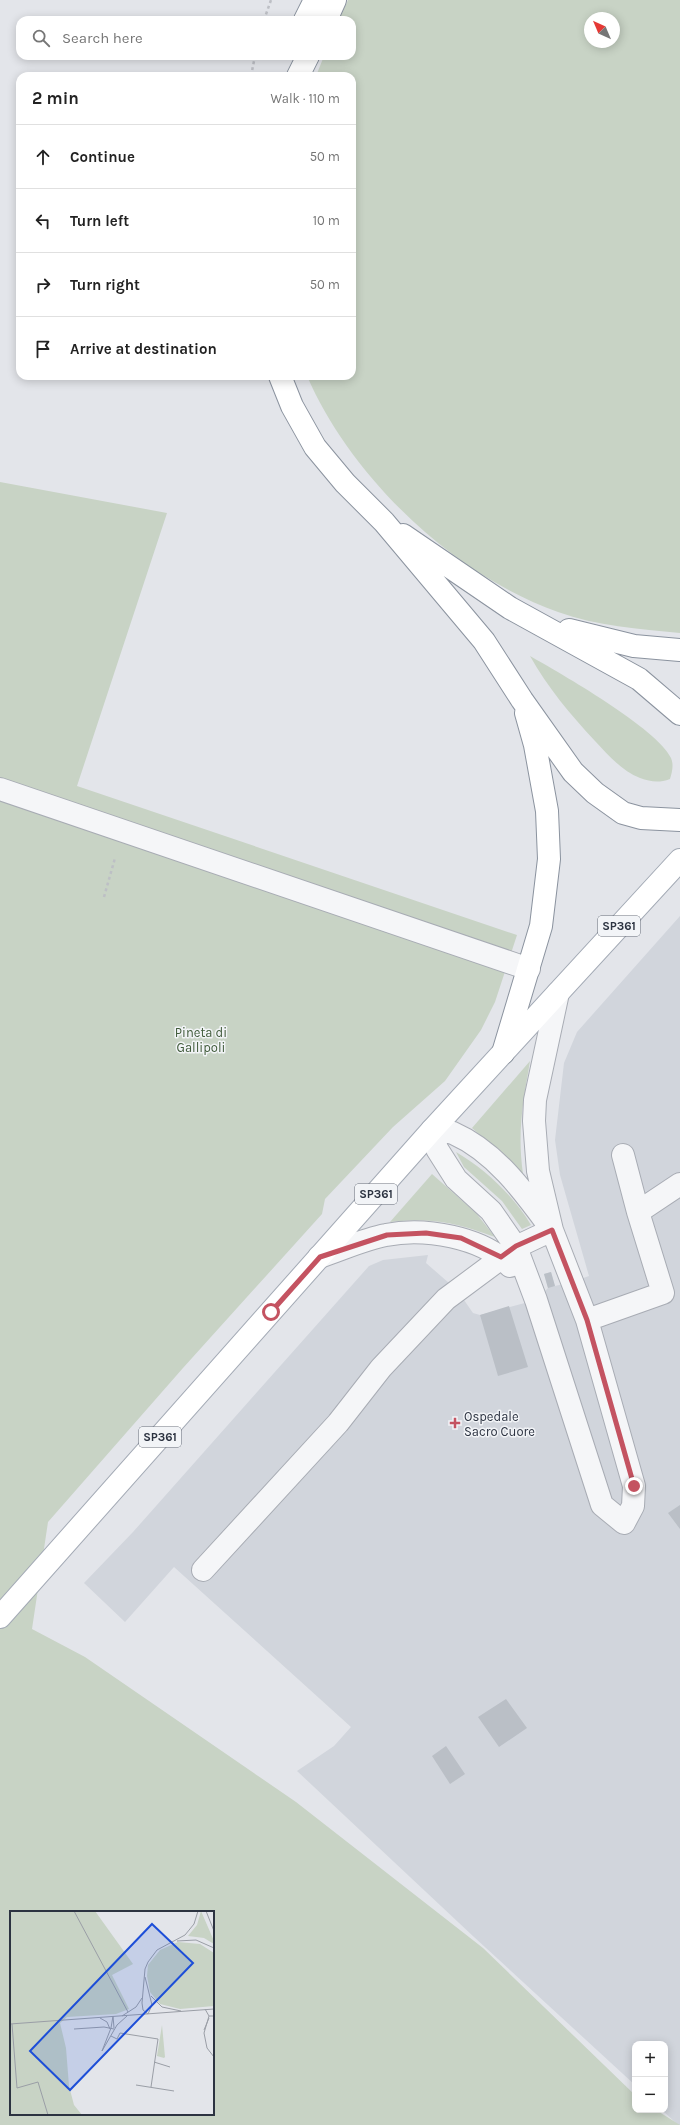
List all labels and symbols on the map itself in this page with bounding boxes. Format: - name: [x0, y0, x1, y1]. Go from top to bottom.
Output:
- north arrow: [584, 12, 620, 48]
- road number: SP361: [598, 916, 640, 936]
- park label: Pineta di Gallipoli: [175, 1025, 227, 1055]
- road number: SP361: [355, 1184, 397, 1204]
- route start: [262, 1303, 280, 1321]
- place label: Ospedale Sacro Cuore: [464, 1409, 535, 1439]
- marker: Ospedale Sacro Cuore: [449, 1417, 461, 1429]
- road number: SP361: [139, 1427, 181, 1447]
- route end: [625, 1477, 643, 1495]
- inset map: [10, 1911, 214, 2115]

